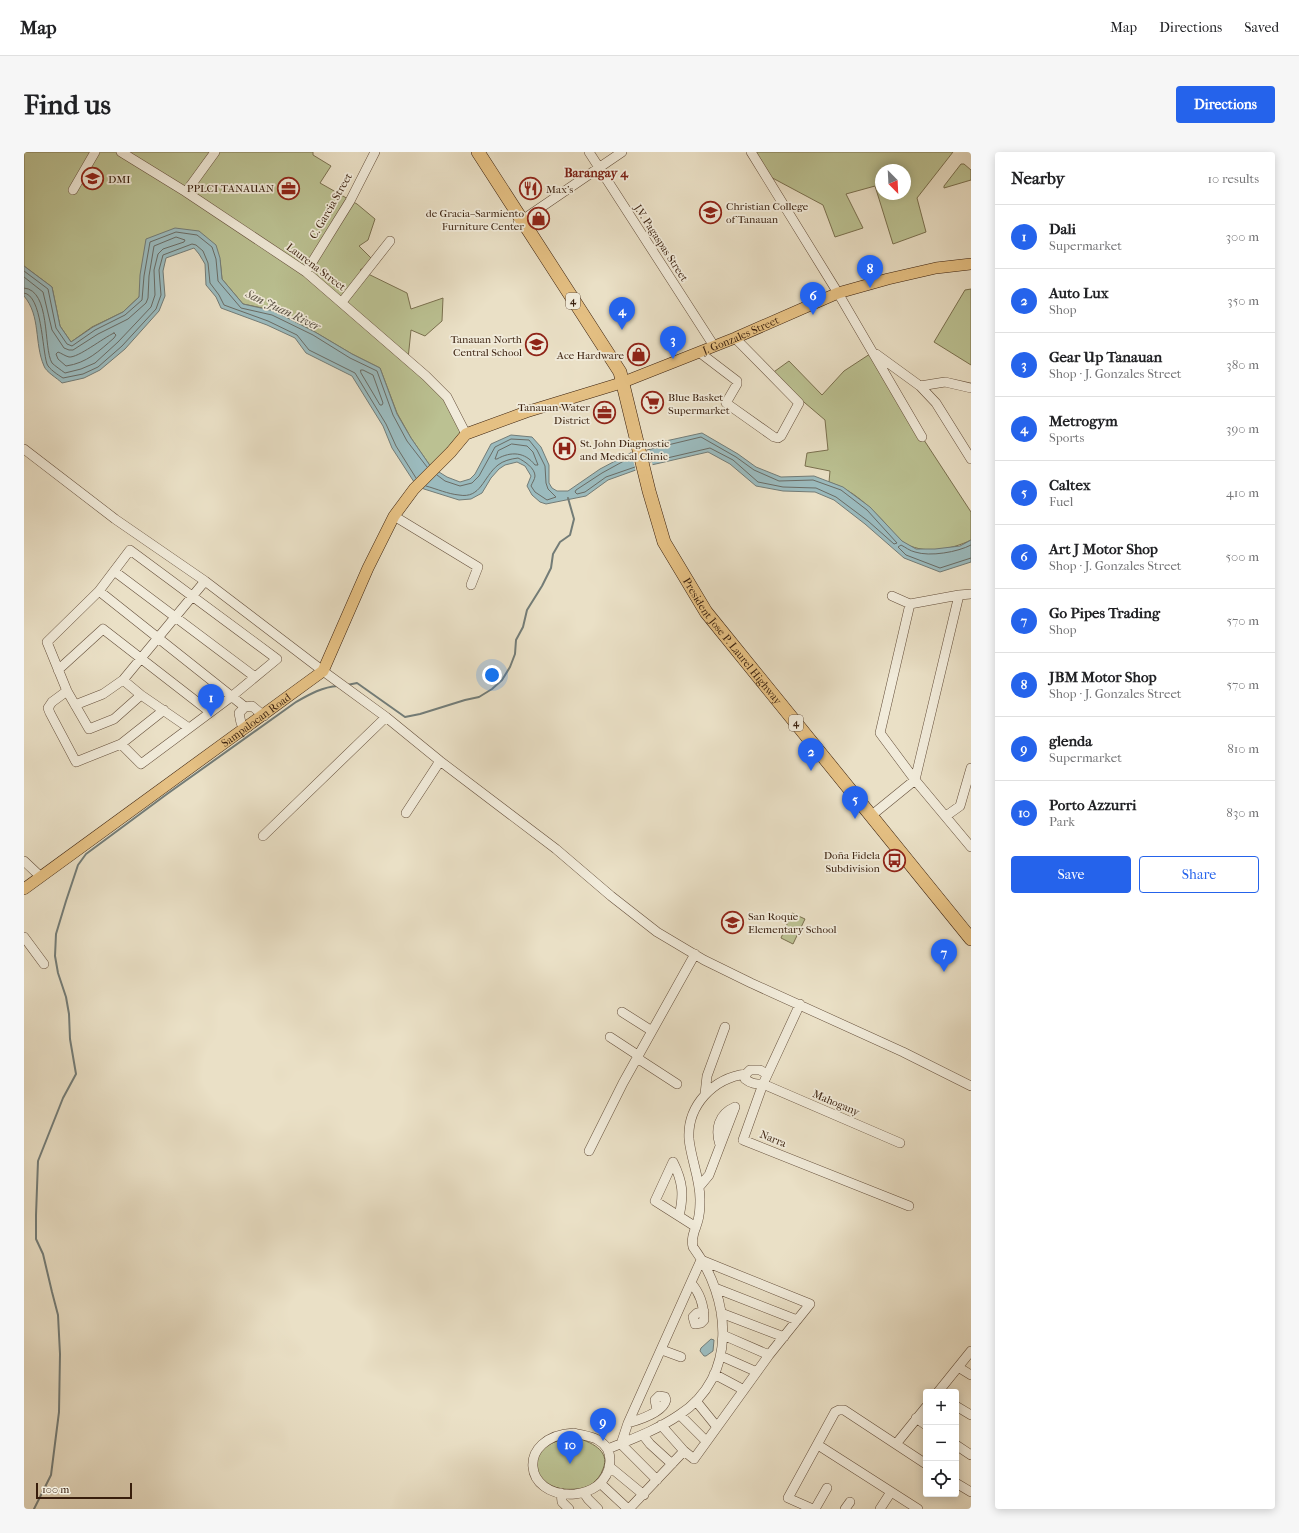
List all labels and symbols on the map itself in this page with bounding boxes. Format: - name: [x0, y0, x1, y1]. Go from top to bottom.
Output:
- north arrow: [875, 164, 911, 200]
- district label: Barangay 4: [564, 165, 629, 181]
- school or university icon: DMI: [79, 166, 105, 192]
- street label: C. Garcia Street: [307, 171, 355, 241]
- place label: DMI: [108, 173, 131, 186]
- office icon: PPLCI TANAUAN: [276, 175, 302, 201]
- restaurant icon: Max's: [517, 176, 543, 202]
- place label: PPLCI TANAUAN: [187, 182, 275, 195]
- place label: Max's: [546, 183, 573, 196]
- school or university icon: Christian College of Tanauan: [698, 199, 724, 225]
- place label: Christian College of Tanauan: [726, 200, 809, 226]
- street label: J.V. Pagaspas Street: [631, 201, 691, 284]
- shop icon: de Gracia–Sarmiento Furniture Center: [526, 206, 552, 232]
- place label: de Gracia–Sarmiento Furniture Center: [426, 207, 524, 233]
- street label: Laurena Street: [284, 240, 348, 294]
- pin: 8: [857, 255, 883, 288]
- pin: 6: [800, 282, 826, 315]
- water label: San Juan River: [243, 286, 324, 334]
- road number: 4: [566, 293, 580, 309]
- pin: 4: [609, 297, 635, 330]
- street label: J. Gonzales Street: [699, 313, 781, 357]
- pin: 3: [660, 326, 686, 359]
- school or university icon: Tanauan North Central School: [524, 332, 550, 358]
- place label: Tanauan North Central School: [450, 333, 523, 359]
- shop icon: Ace Hardware: [626, 342, 652, 368]
- place label: Ace Hardware: [556, 349, 625, 362]
- supermarket icon: Blue Basket Supermarket: [639, 390, 665, 416]
- place label: Blue Basket Supermarket: [668, 391, 730, 417]
- office icon: Tanauan Water District: [592, 400, 618, 426]
- place label: Tanauan Water District: [518, 401, 590, 427]
- hospital icon: St. John Diagnostic and Medical Clinic: [552, 436, 578, 462]
- place label: St. John Diagnostic and Medical Clinic: [580, 437, 669, 463]
- street label: President Jose P. Laurel Highway: [680, 575, 785, 708]
- your location: [482, 665, 502, 685]
- pin: 1: [198, 684, 224, 717]
- street label: Sampalocan Road: [219, 690, 294, 750]
- road number: 4: [789, 715, 803, 731]
- pin: 2: [798, 738, 824, 771]
- pin: 5: [842, 786, 868, 819]
- bus stop icon: Doña Fidela Subdivision: [882, 848, 908, 874]
- place label: Doña Fidela Subdivision: [824, 849, 881, 875]
- school or university icon: San Roque Elementary School: [720, 909, 746, 935]
- place label: San Roque Elementary School: [748, 910, 837, 936]
- pin: 7: [931, 939, 957, 972]
- street label: Mahogany: [811, 1087, 862, 1119]
- street label: Narra: [758, 1128, 789, 1151]
- pin: 9: [590, 1408, 616, 1441]
- pin: 10: [557, 1431, 583, 1464]
- scale bar: [36, 1481, 132, 1500]

